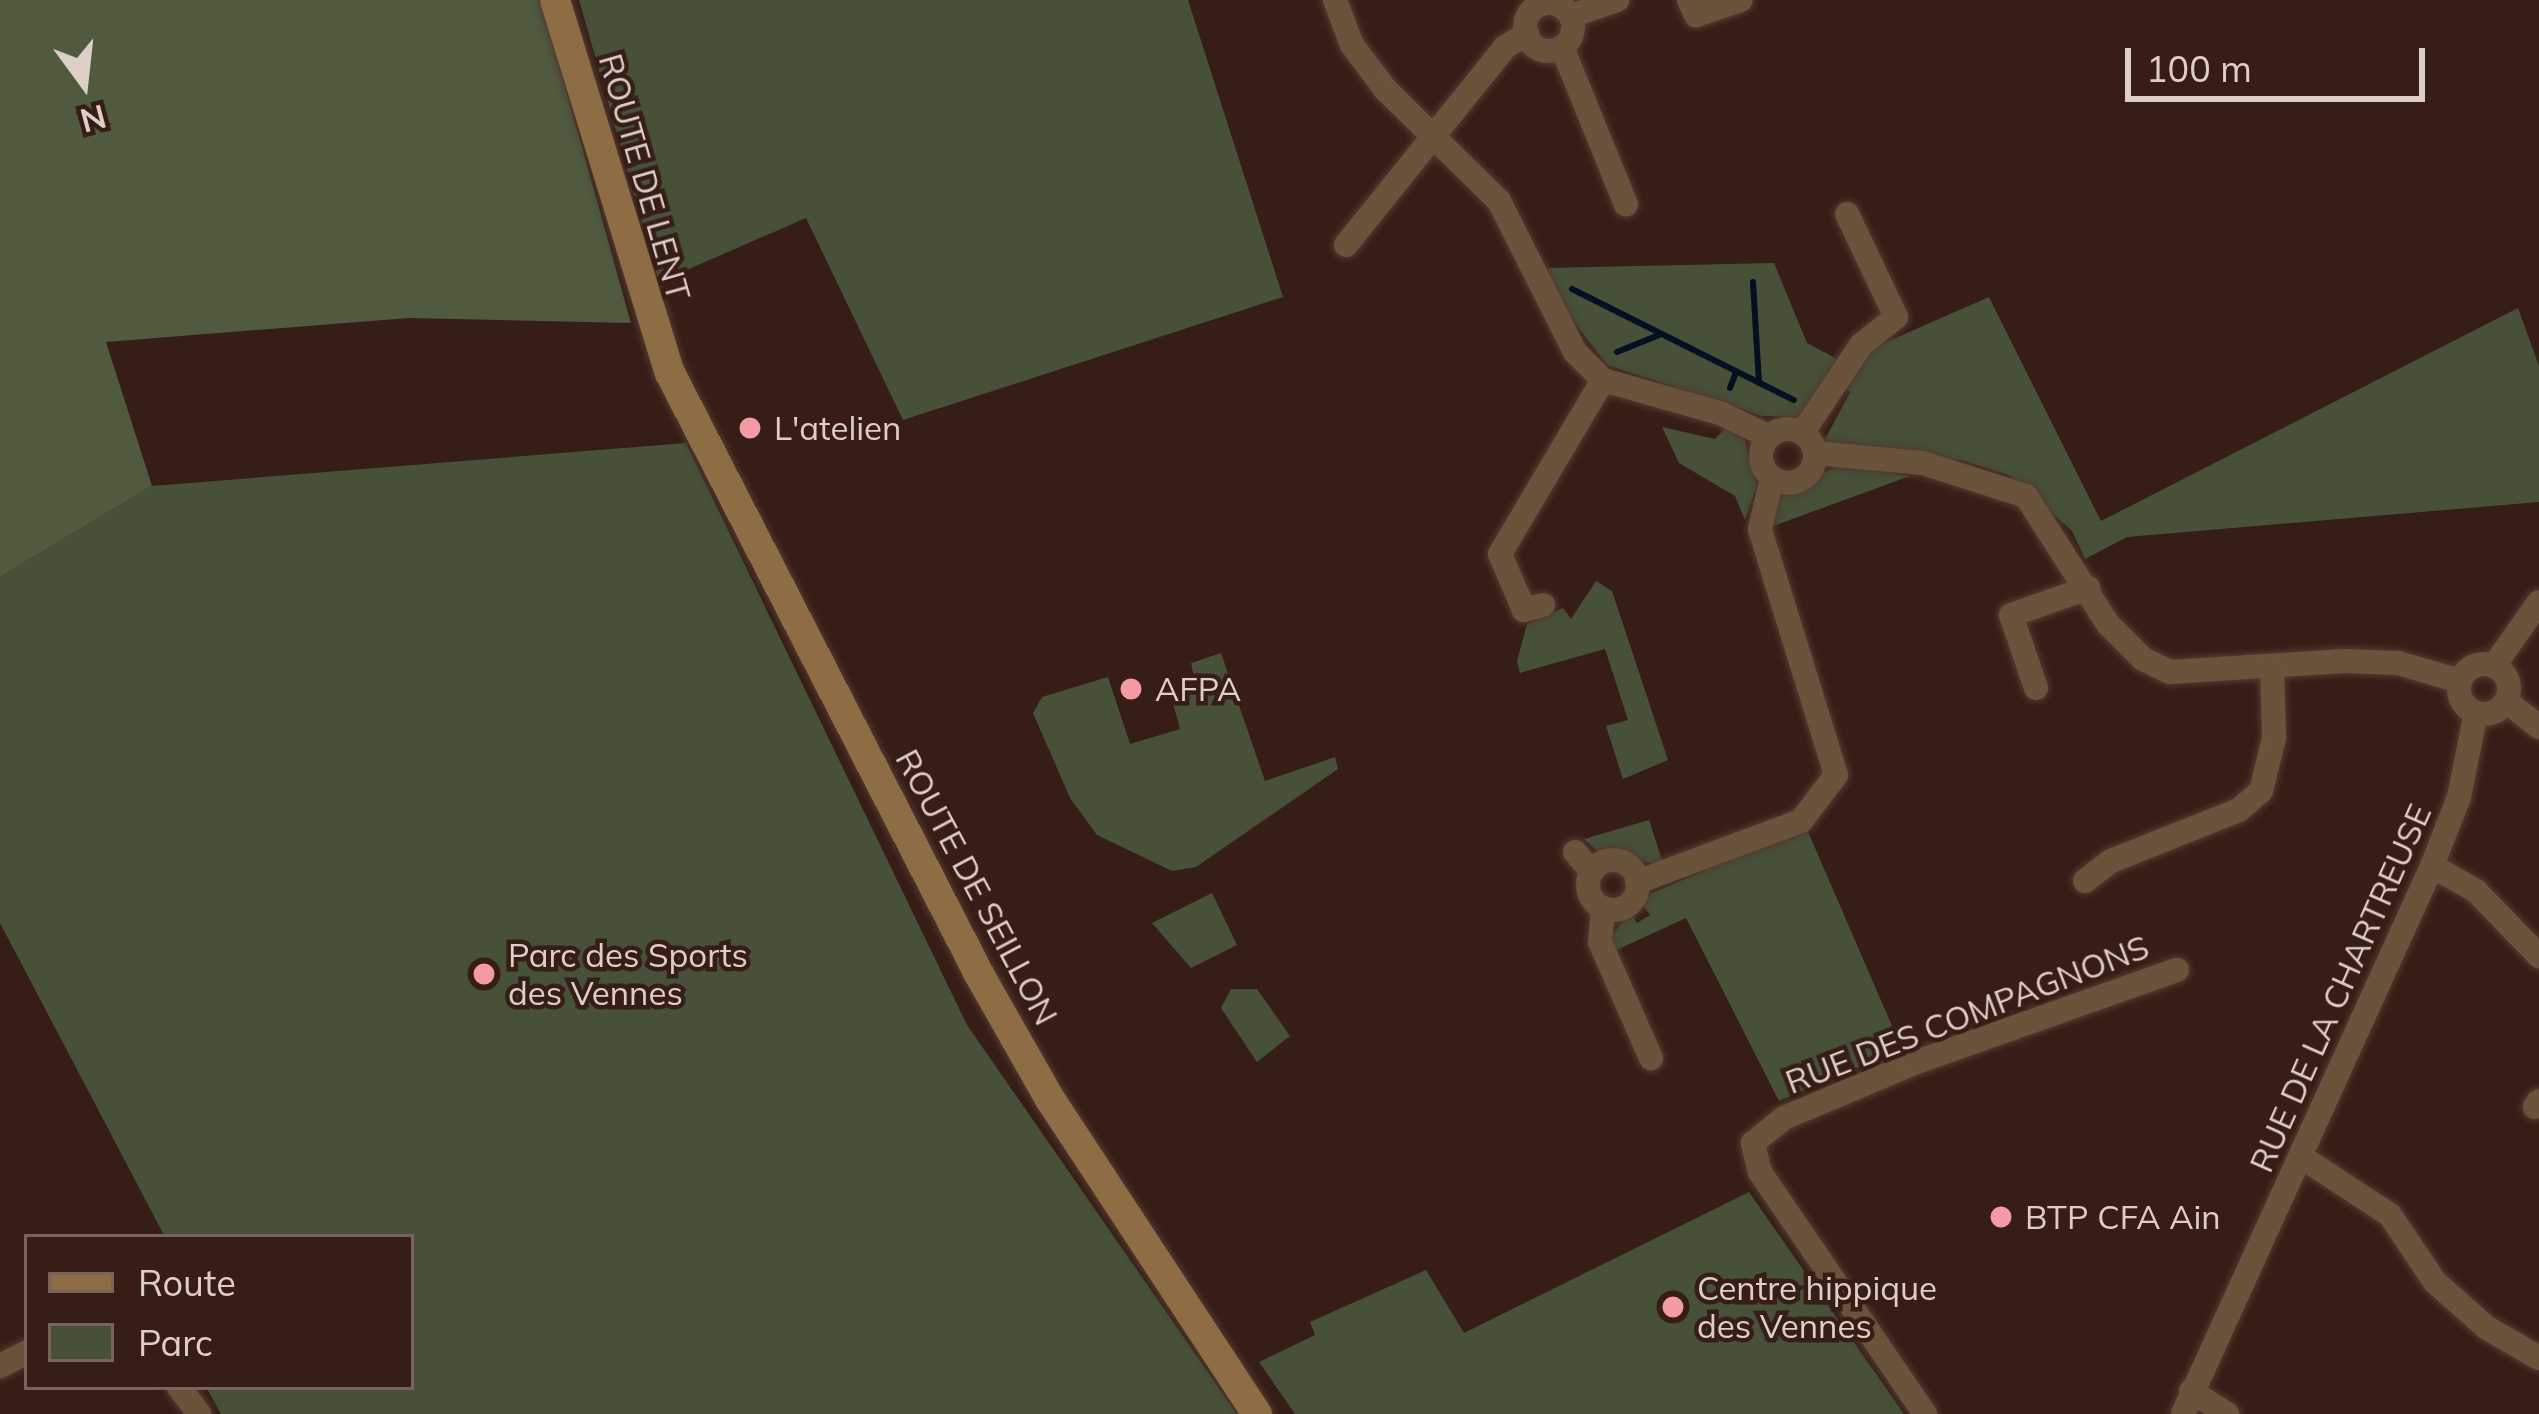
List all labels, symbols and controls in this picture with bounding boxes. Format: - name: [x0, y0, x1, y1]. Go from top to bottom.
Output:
- north arrow: [24, 24, 144, 144]
- scale bar: [2131, 24, 2431, 98]
- text: 100 m: [2146, 46, 2252, 91]
- street label: ROUTE DE LENT: [591, 49, 699, 305]
- text: N: [76, 96, 111, 142]
- place label: L'atelien: [774, 408, 901, 448]
- marker: L'atelien: [737, 415, 763, 441]
- place label: AFPA: [1155, 669, 1241, 709]
- marker: AFPA: [1118, 676, 1144, 702]
- street label: ROUTE DE SEILLON: [888, 742, 1066, 1032]
- street label: RUE DE LA CHARTREUSE: [2241, 798, 2439, 1178]
- street label: RUE DES COMPAGNONS: [1780, 926, 2154, 1102]
- place label: Parc des Sports des Vennes: [508, 935, 748, 1013]
- marker: Parc des Sports des Vennes: [471, 961, 497, 987]
- place label: BTP CFA Ain: [2025, 1197, 2221, 1237]
- marker: BTP CFA Ain: [1988, 1204, 2014, 1230]
- legend: [24, 1234, 414, 1390]
- text: Route: [138, 1260, 236, 1305]
- place label: Centre hippique des Vennes: [1697, 1268, 1937, 1346]
- marker: Centre hippique des Vennes: [1660, 1294, 1686, 1320]
- text: Parc: [138, 1320, 213, 1365]

